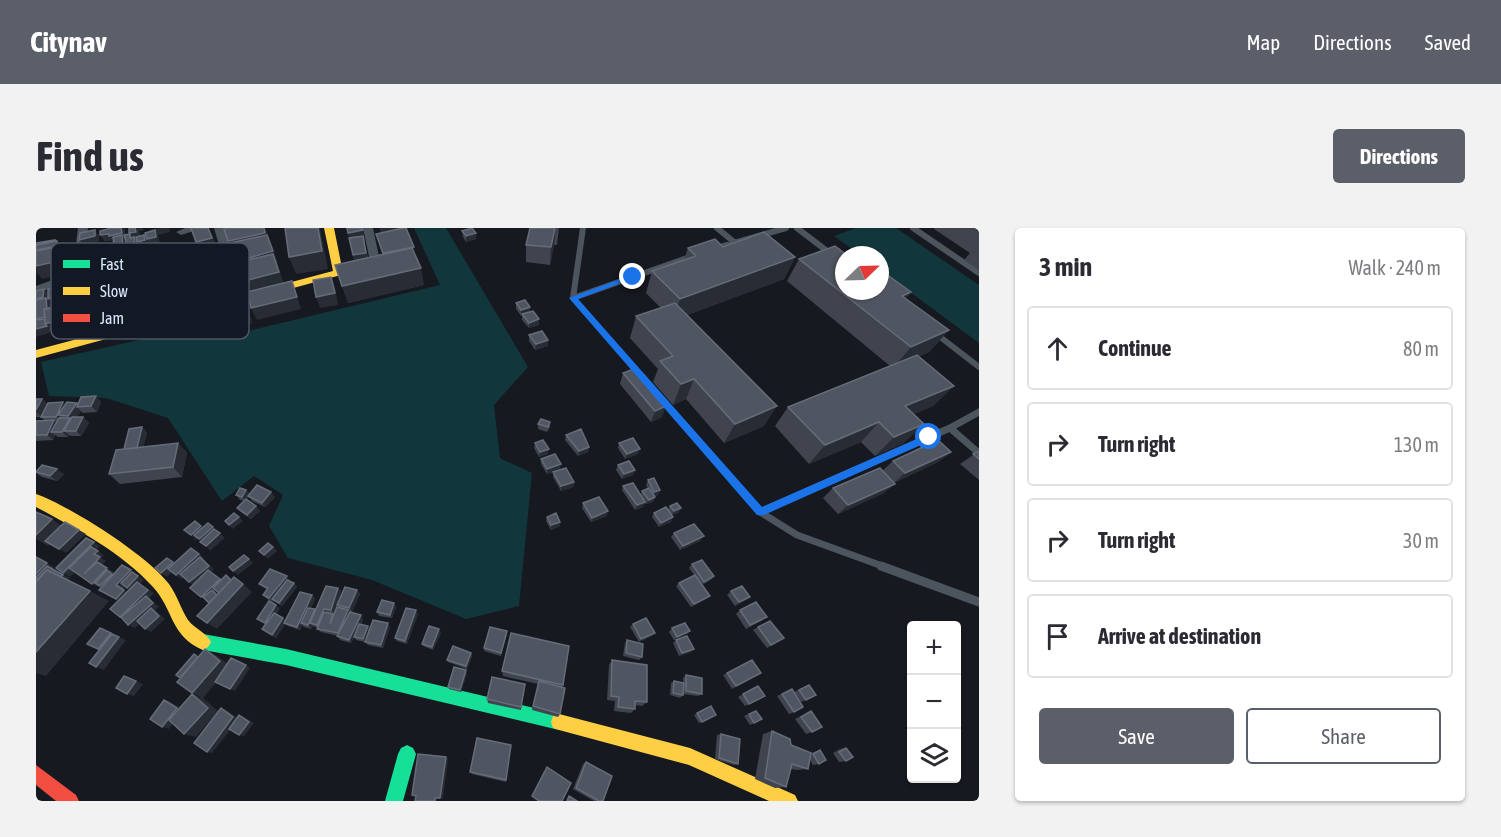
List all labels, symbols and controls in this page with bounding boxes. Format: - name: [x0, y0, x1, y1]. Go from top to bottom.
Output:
- text: Citynav: [30, 26, 107, 58]
- text: Map: [1246, 30, 1280, 54]
- text: Directions: [1313, 30, 1392, 54]
- text: Saved: [1425, 30, 1471, 54]
- button: Directions: [1333, 129, 1465, 183]
- text: Find us: [36, 132, 144, 180]
- legend: [51, 243, 249, 339]
- north arrow: [835, 246, 889, 300]
- text: 3 min: [1039, 252, 1092, 282]
- text: Fast: [100, 255, 124, 273]
- text: Walk · 240 m: [1349, 256, 1441, 279]
- route end: [619, 263, 645, 289]
- text: Slow: [100, 282, 128, 300]
- text: Jam: [100, 309, 124, 327]
- icon: ahead: [1041, 332, 1074, 365]
- text: Continue: [1098, 335, 1172, 361]
- text: 80 m: [1403, 337, 1439, 360]
- route start: [915, 423, 941, 449]
- icon: right: [1041, 428, 1074, 461]
- text: Turn right: [1098, 431, 1175, 457]
- text: 130 m: [1394, 433, 1439, 456]
- icon: right: [1041, 524, 1074, 557]
- text: Turn right: [1098, 527, 1175, 553]
- text: 30 m: [1403, 529, 1439, 552]
- icon: arrive: [1041, 620, 1074, 653]
- map controls: [907, 621, 961, 783]
- button: +: [907, 621, 961, 675]
- text: Arrive at destination: [1098, 623, 1261, 649]
- button: −: [907, 675, 961, 729]
- button: Save: [1039, 708, 1234, 764]
- button: Share: [1246, 708, 1441, 764]
- button: layers: [907, 729, 961, 783]

